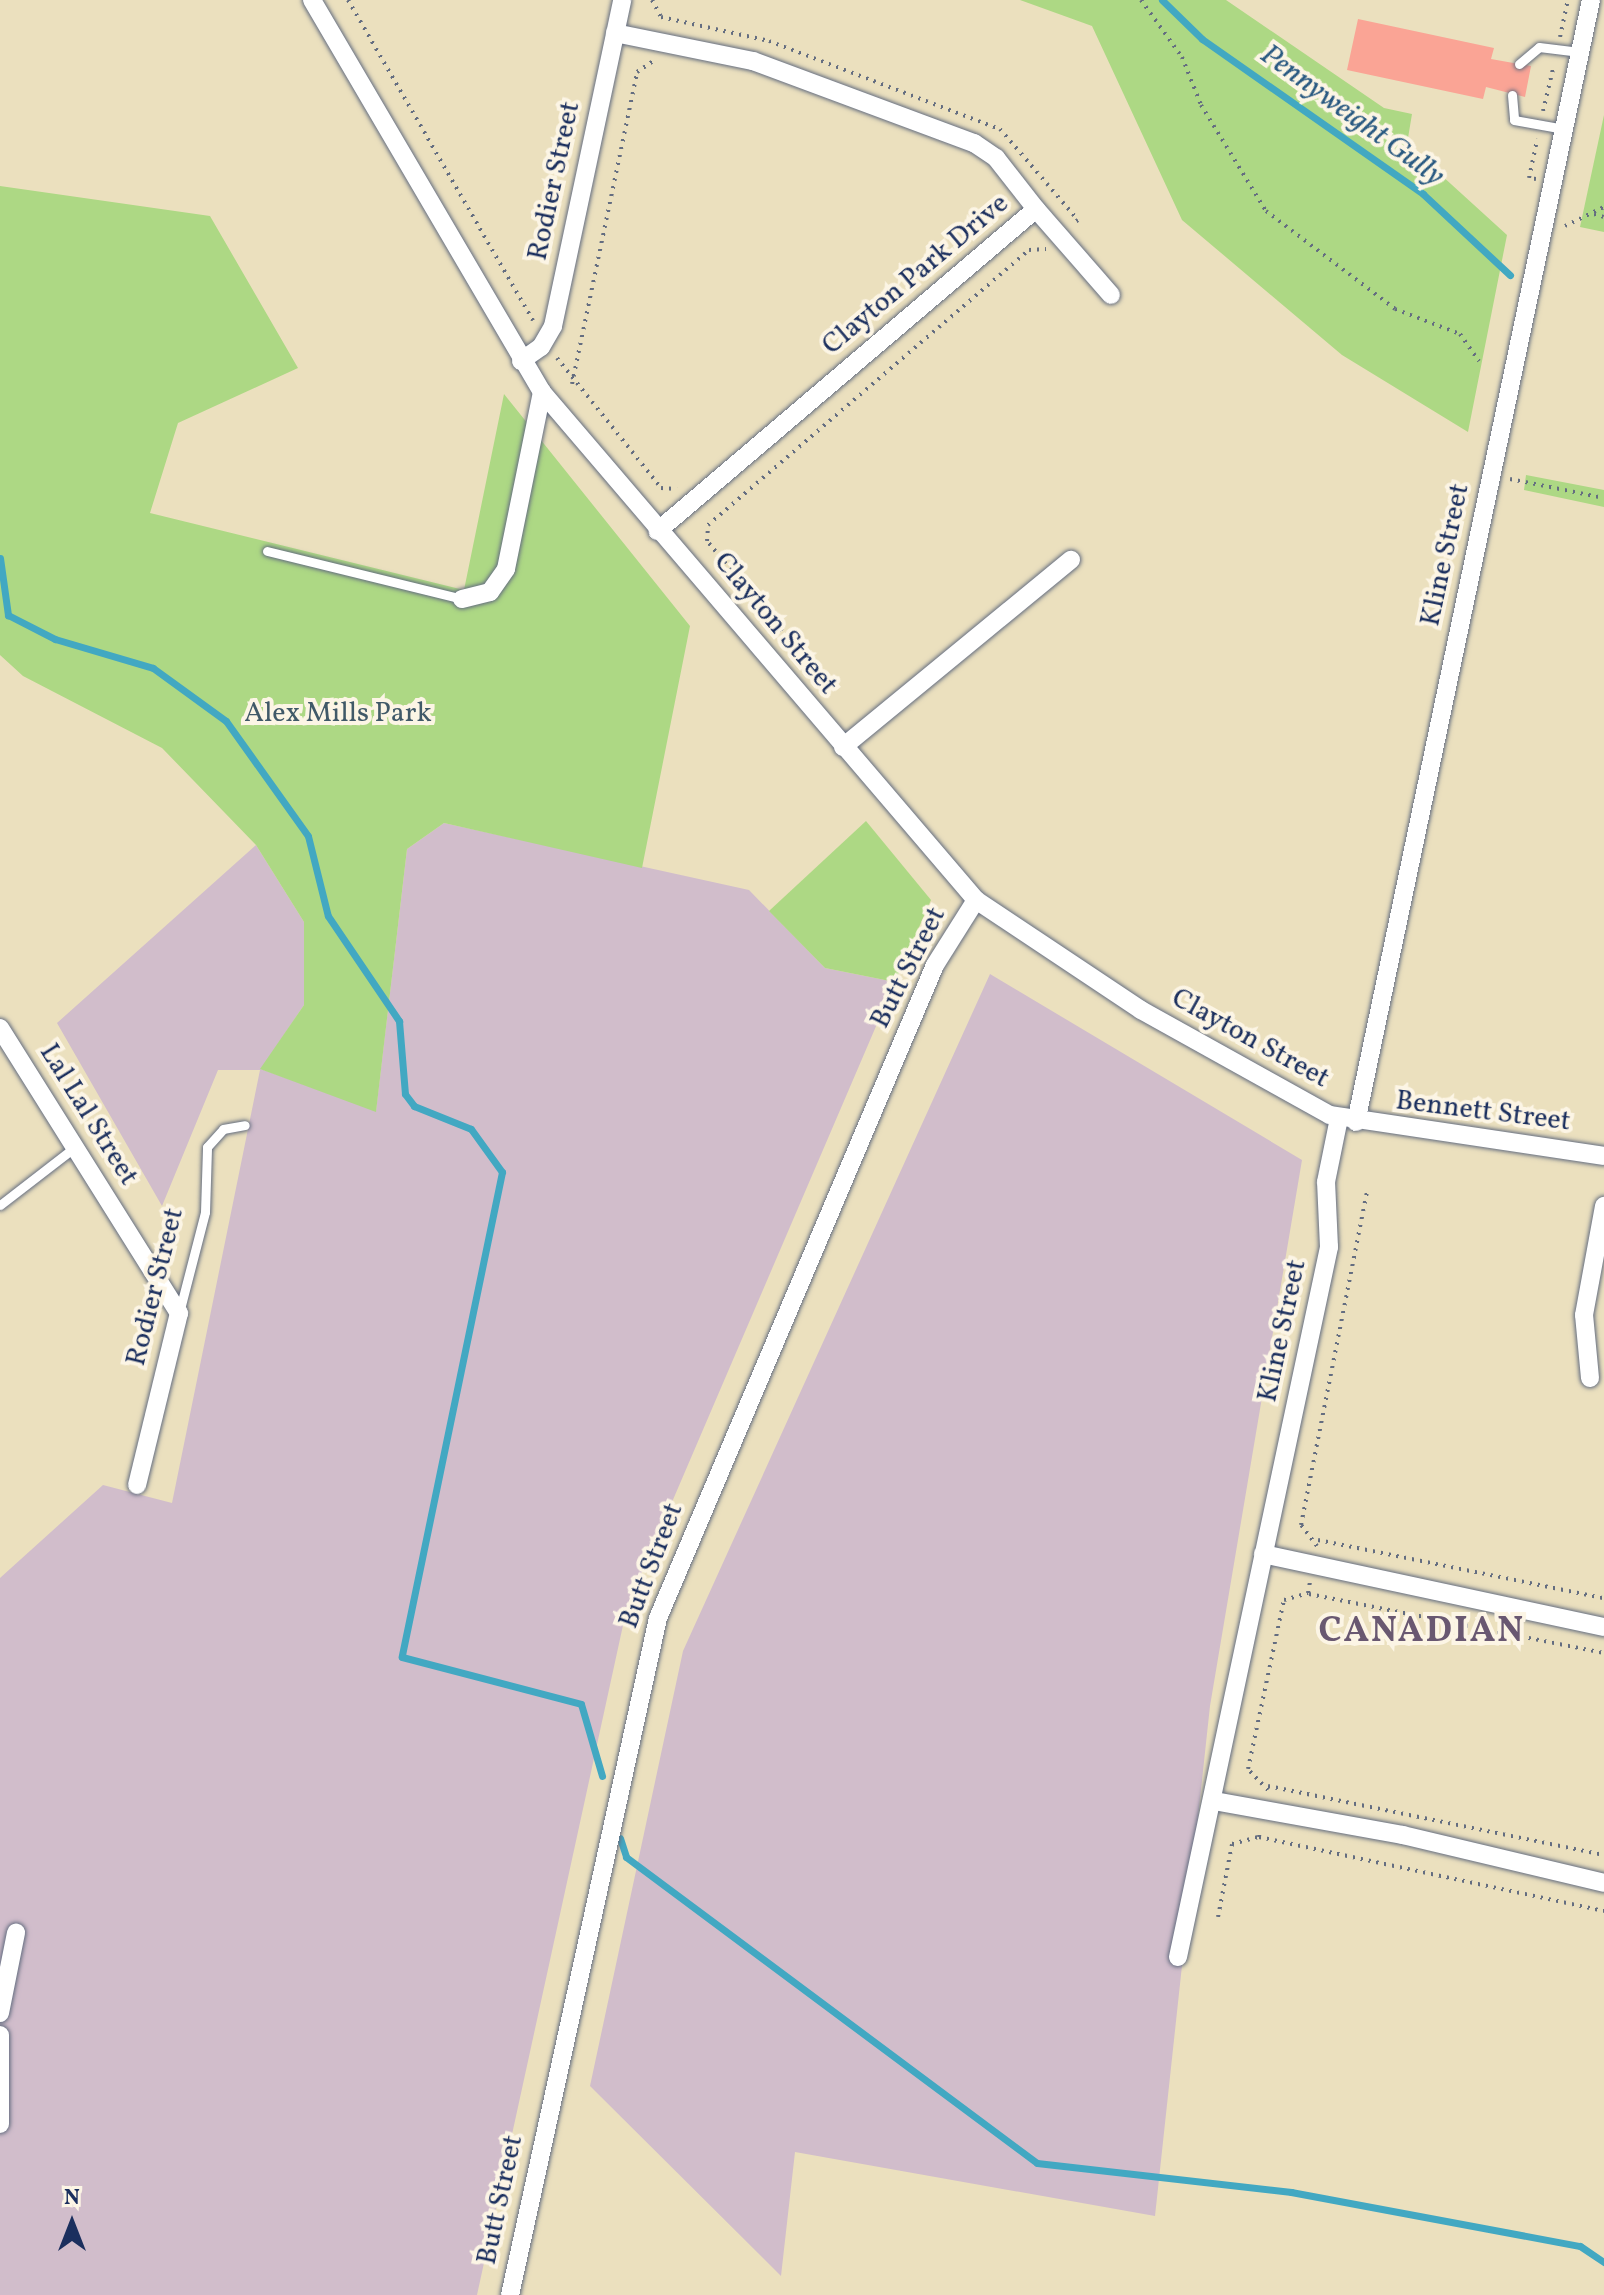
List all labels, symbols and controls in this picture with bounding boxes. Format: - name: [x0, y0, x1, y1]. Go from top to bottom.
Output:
- water label: Pennyweight Gully: [1253, 37, 1451, 195]
- street label: Rodier Street: [522, 98, 588, 264]
- street label: Clayton Park Drive: [816, 187, 1016, 363]
- street label: Kline Street: [1415, 481, 1477, 629]
- street label: Clayton Street: [706, 546, 844, 702]
- park label: Alex Mills Park: [244, 697, 432, 731]
- street label: Butt Street: [864, 902, 954, 1034]
- street label: Clayton Street: [1165, 982, 1335, 1096]
- street label: Lal Lal Street: [31, 1038, 145, 1192]
- street label: Bennett Street: [1394, 1085, 1572, 1139]
- street label: Rodier Street: [120, 1204, 192, 1370]
- street label: Kline Street: [1252, 1257, 1314, 1405]
- street label: Butt Street: [613, 1499, 691, 1633]
- district label: CANADIAN: [1319, 1611, 1525, 1655]
- street label: Butt Street: [471, 2132, 531, 2268]
- north arrow: [32, 2183, 112, 2263]
- text: N: [64, 2183, 80, 2214]

